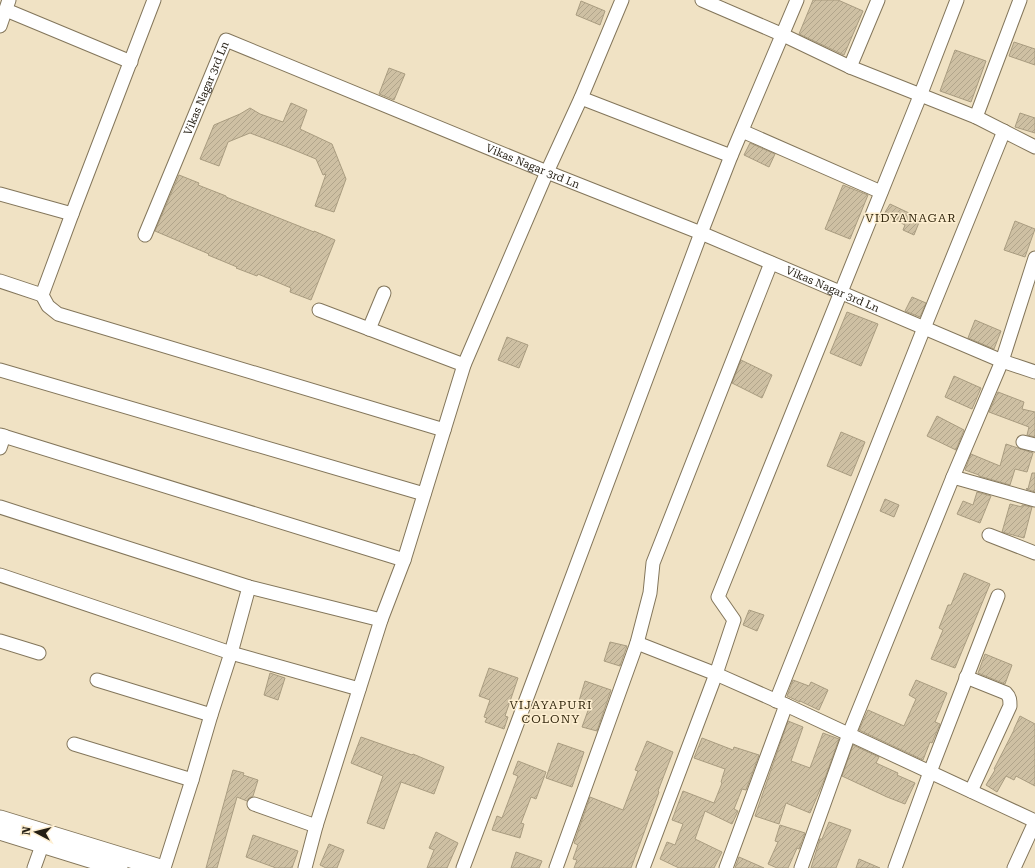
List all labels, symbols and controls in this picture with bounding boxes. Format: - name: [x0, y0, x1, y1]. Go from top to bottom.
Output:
- street label: Vikas Nagar 3rd Ln: [181, 39, 231, 137]
- street label: Vikas Nagar 3rd Ln: [484, 141, 582, 191]
- district label: VIDYANAGAR: [865, 211, 957, 225]
- street label: Vikas Nagar 3rd Ln: [784, 263, 881, 315]
- district label: VIJAYAPURI COLONY: [509, 698, 593, 726]
- north arrow: [16, 812, 56, 852]
- text: N: [20, 825, 34, 836]

